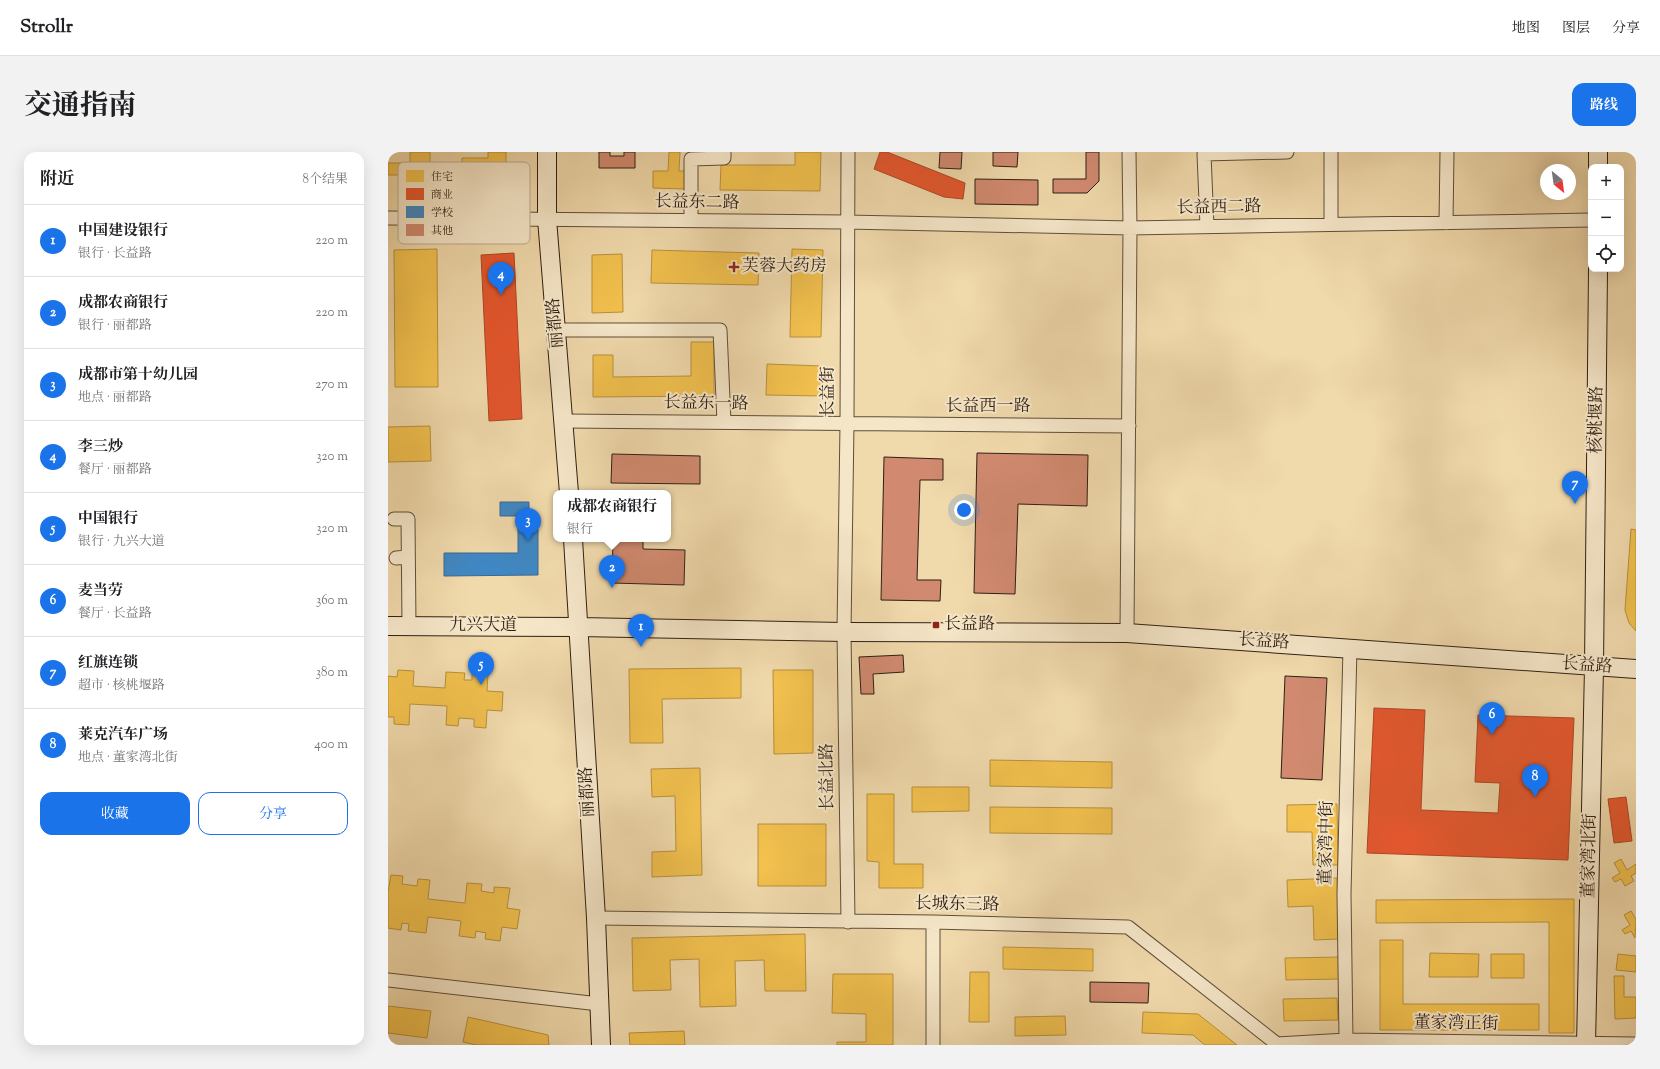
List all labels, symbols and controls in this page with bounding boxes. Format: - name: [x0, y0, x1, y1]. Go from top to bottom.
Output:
- text: Strollr: [20, 14, 73, 41]
- text: 地图: [1512, 19, 1540, 39]
- text: 图层: [1562, 19, 1590, 39]
- text: 分享: [1612, 19, 1640, 39]
- button: 路线: [1572, 83, 1636, 126]
- text: 交通指南: [24, 87, 136, 127]
- legend: [398, 162, 530, 244]
- north arrow: [1540, 164, 1576, 200]
- map controls: [1588, 164, 1624, 272]
- button: +: [1588, 164, 1624, 200]
- text: 附近: [40, 168, 74, 192]
- text: 住宅: [431, 169, 453, 185]
- text: 8个结果: [302, 171, 348, 189]
- text: 商业: [431, 187, 453, 203]
- street label: 长益东二路: [654, 190, 740, 216]
- street label: 长益西二路: [1176, 195, 1262, 221]
- button: −: [1588, 200, 1624, 236]
- text: 学校: [431, 205, 453, 221]
- text: 中国建设银行: [78, 221, 168, 242]
- text: 其他: [431, 223, 453, 239]
- text: 1: [51, 232, 55, 250]
- text: 220 m: [315, 232, 348, 250]
- button: locate: [1588, 236, 1624, 272]
- text: 银行 · 长益路: [78, 245, 152, 263]
- place label: 芙蓉大药房: [742, 255, 827, 279]
- pin: 4: [488, 262, 514, 295]
- marker: 芙蓉大药房: [729, 262, 739, 272]
- text: 成都农商银行: [78, 293, 168, 314]
- street label: 丽都路: [542, 297, 570, 349]
- text: 2: [50, 304, 56, 322]
- text: 220 m: [315, 304, 348, 322]
- text: 银行 · 丽都路: [78, 317, 152, 335]
- text: 成都市第十幼儿园: [78, 365, 198, 386]
- street label: 长益街: [817, 367, 841, 418]
- text: 3: [50, 376, 56, 394]
- text: 270 m: [315, 376, 348, 394]
- street label: 核桃堰路: [1584, 386, 1610, 454]
- text: 地点 · 丽都路: [78, 389, 152, 407]
- street label: 长益东一路: [663, 391, 749, 417]
- street label: 长益西一路: [946, 395, 1031, 419]
- text: 李三炒: [78, 437, 123, 458]
- text: 4: [50, 448, 56, 466]
- text: 320 m: [316, 448, 348, 466]
- text: 餐厅 · 丽都路: [78, 461, 152, 479]
- pin: 7: [1562, 471, 1588, 504]
- popup: [553, 490, 671, 542]
- text: 成都农商银行: [567, 497, 657, 518]
- your location: [954, 500, 974, 520]
- pin: 3: [515, 508, 541, 541]
- text: 中国银行: [78, 509, 138, 530]
- text: 5: [51, 520, 55, 538]
- text: 320 m: [316, 520, 348, 538]
- text: 银行: [567, 521, 593, 539]
- text: 银行 · 九兴大道: [78, 533, 165, 551]
- pin: 2: [599, 555, 625, 588]
- text: 麦当劳: [78, 581, 123, 602]
- text: 6: [50, 592, 56, 610]
- text: 360 m: [316, 592, 348, 610]
- text: 餐厅 · 长益路: [78, 605, 152, 623]
- place label: 长益路: [944, 613, 995, 637]
- street label: 九兴大道: [449, 614, 517, 638]
- pin: 1: [628, 614, 654, 647]
- marker: 长益路: [931, 620, 941, 630]
- street label: 长益路: [1238, 628, 1290, 656]
- pin: 5: [468, 652, 494, 685]
- street label: 长益路: [1561, 652, 1613, 680]
- text: 红旗连锁: [78, 653, 138, 674]
- text: 7: [50, 664, 56, 682]
- text: 380 m: [316, 664, 348, 682]
- text: 超市 · 核桃堰路: [78, 677, 165, 695]
- pin: 6: [1479, 702, 1505, 735]
- text: 莱克汽车广场: [78, 725, 168, 746]
- text: 8: [50, 736, 56, 754]
- text: 400 m: [314, 736, 348, 754]
- street label: 长益北路: [815, 743, 841, 811]
- text: 地点 · 董家湾北街: [78, 749, 178, 767]
- pin: 8: [1522, 764, 1548, 797]
- street label: 丽都路: [575, 766, 601, 818]
- button: 收藏: [40, 792, 190, 835]
- button: 分享: [198, 792, 348, 835]
- street label: 董家湾中街: [1314, 800, 1340, 886]
- street label: 董家湾北街: [1577, 813, 1603, 899]
- street label: 长城东三路: [914, 892, 1000, 918]
- street label: 董家湾正街: [1413, 1011, 1499, 1037]

